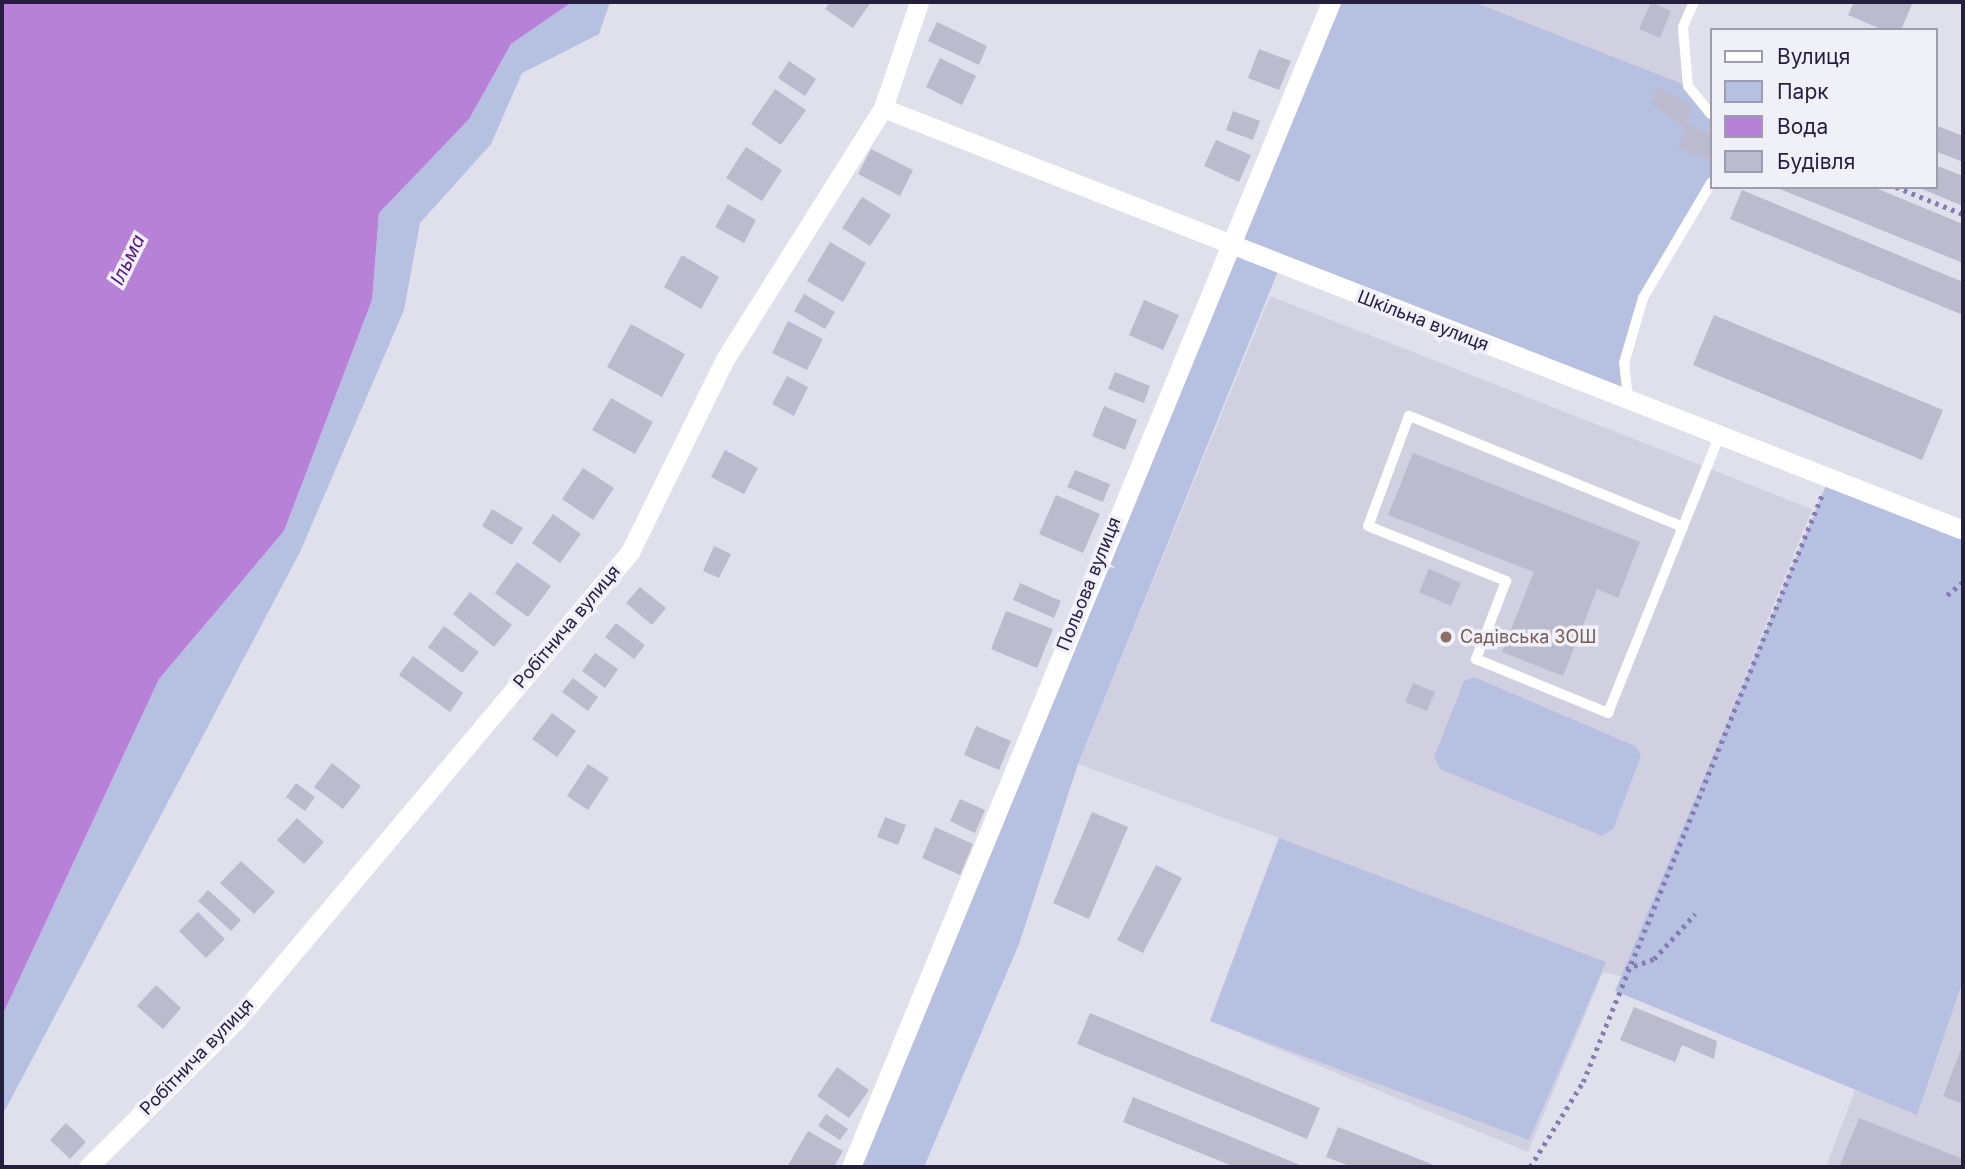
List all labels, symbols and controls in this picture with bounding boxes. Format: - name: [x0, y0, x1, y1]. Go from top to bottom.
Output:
- legend: [1710, 28, 1937, 189]
- text: Вулиця: [1777, 44, 1850, 69]
- text: Парк: [1777, 79, 1829, 104]
- text: Вода: [1777, 114, 1828, 139]
- text: Будівля: [1777, 149, 1855, 174]
- water label: Ільма: [106, 231, 150, 289]
- street label: Шкільна вулиця: [1354, 286, 1492, 356]
- street label: Польова вулиця: [1052, 514, 1126, 654]
- street label: Робітнича вулиця: [509, 561, 625, 693]
- place label: Садівська ЗОШ: [1460, 626, 1596, 648]
- marker: Садівська ЗОШ: [1438, 629, 1454, 645]
- street label: Робітнича вулиця: [136, 994, 258, 1120]

